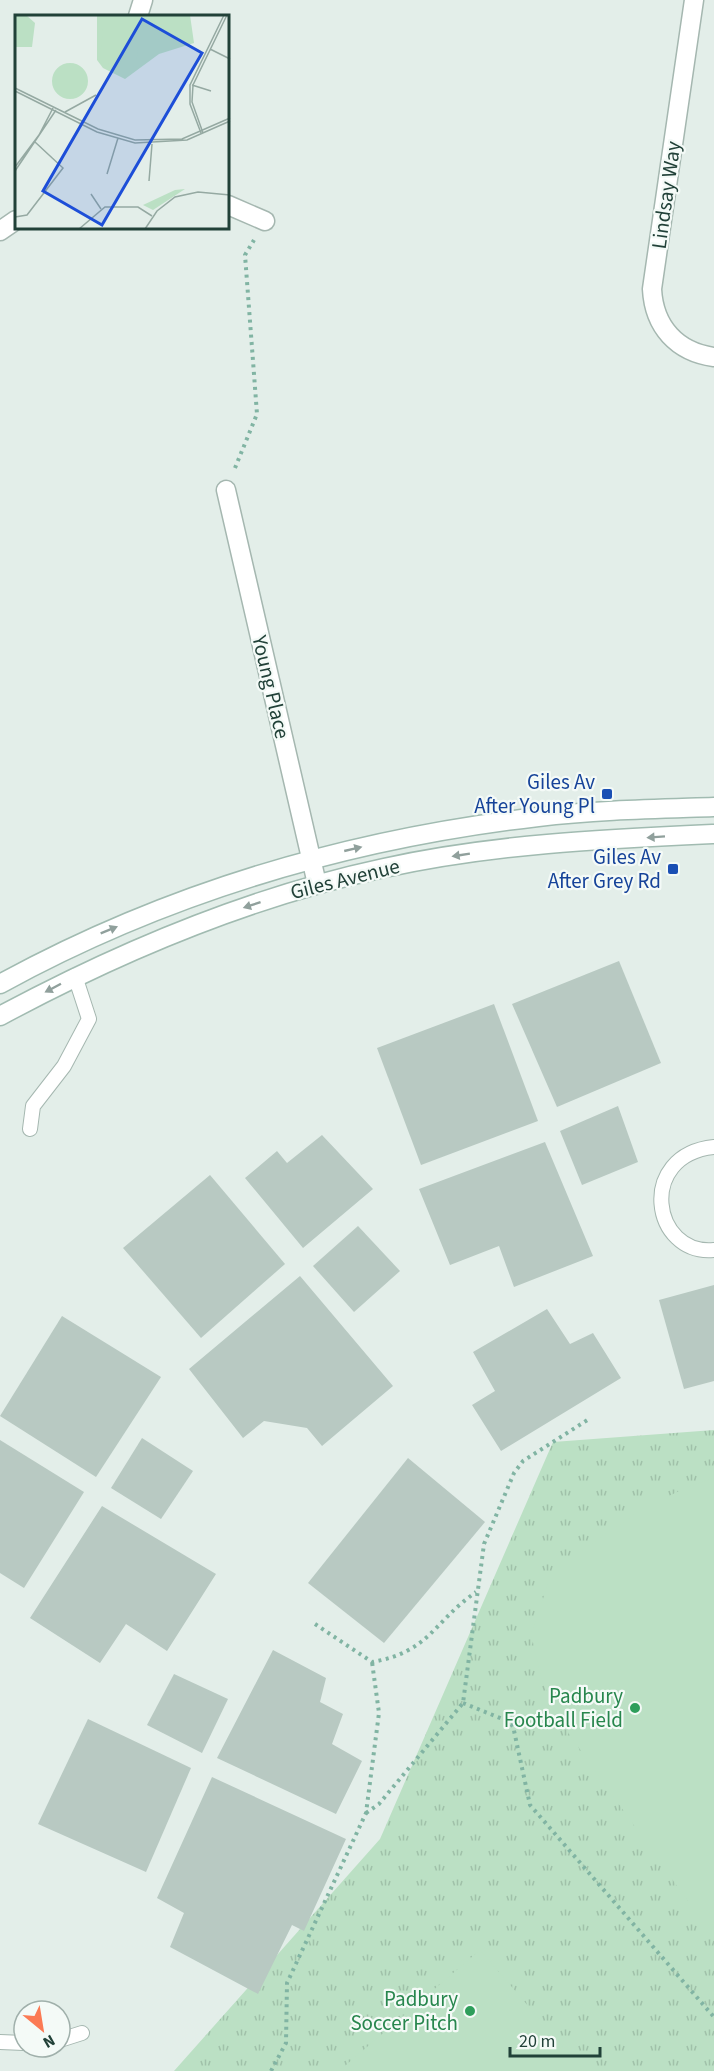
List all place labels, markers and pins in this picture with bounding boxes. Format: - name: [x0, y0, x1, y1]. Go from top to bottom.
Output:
- place label: Giles Av After Young Pl: [474, 767, 595, 821]
- marker: Giles Av After Young Pl: [600, 787, 614, 801]
- place label: Giles Av After Grey Rd: [548, 842, 661, 896]
- marker: Giles Av After Grey Rd: [666, 862, 680, 876]
- place label: Padbury Football Field: [504, 1681, 623, 1735]
- marker: Padbury Football Field: [628, 1701, 642, 1715]
- place label: Padbury Soccer Pitch: [350, 1984, 458, 2038]
- marker: Padbury Soccer Pitch: [463, 2004, 477, 2018]

